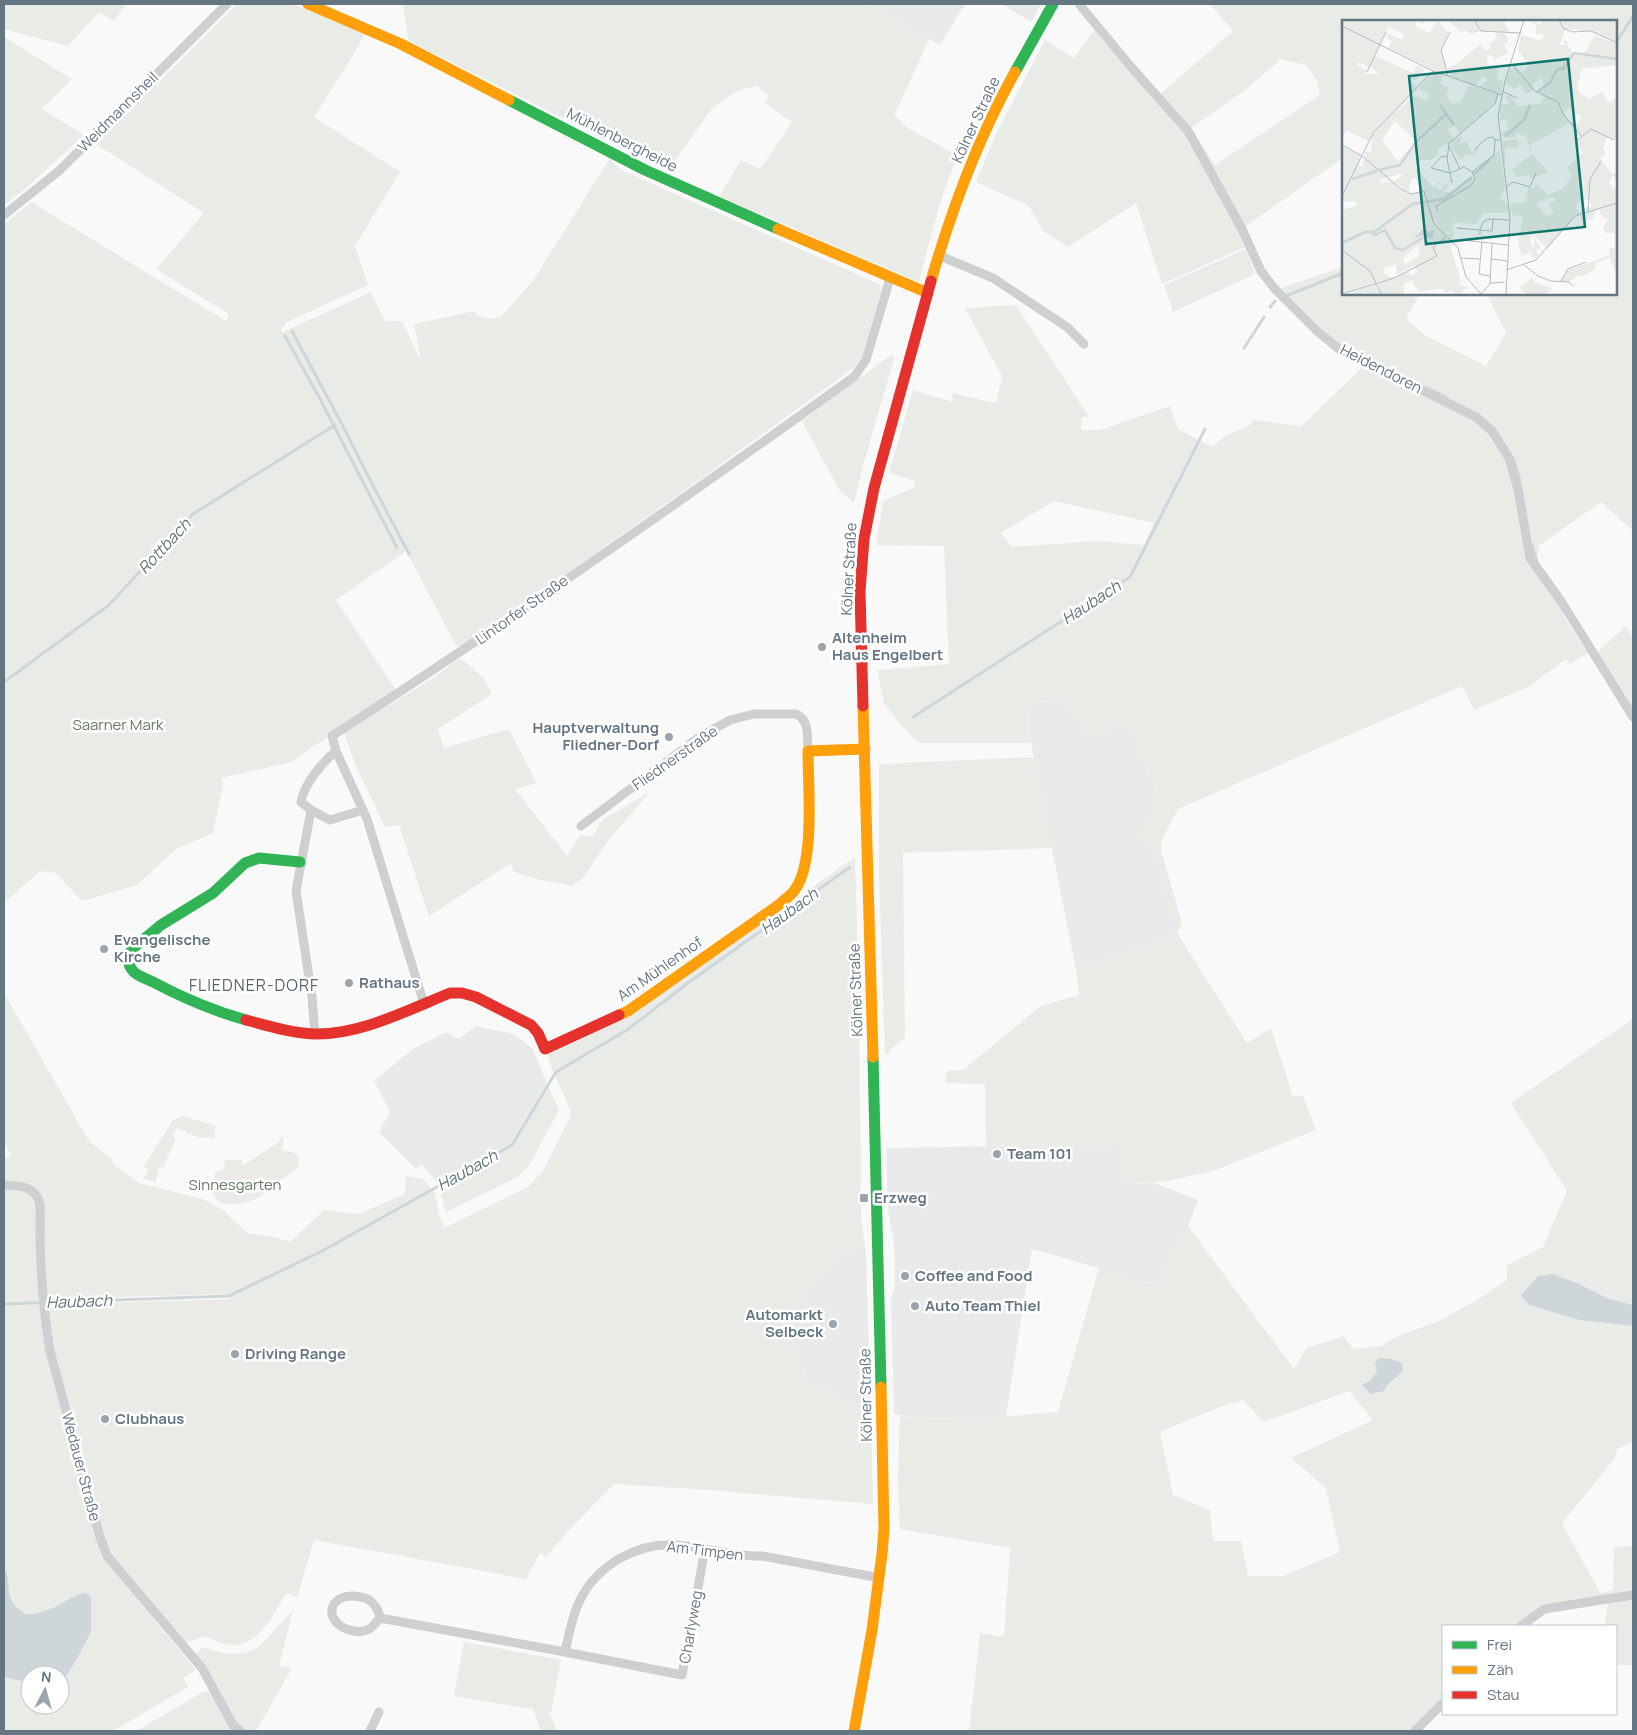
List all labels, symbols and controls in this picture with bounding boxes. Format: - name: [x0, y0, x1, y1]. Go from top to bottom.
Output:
- inset map: [1342, 20, 1617, 295]
- street label: Weidmannsheil: [73, 67, 162, 156]
- street label: Kölner Straße: [946, 73, 1005, 166]
- street label: Mühlenbergheide: [563, 103, 681, 177]
- street label: Heidendoren: [1337, 339, 1426, 398]
- water label: Rottbach: [133, 513, 196, 578]
- street label: Kölner Straße: [836, 522, 861, 616]
- street label: Lintorfer Straße: [471, 570, 572, 649]
- water label: Haubach: [1057, 575, 1125, 629]
- place label: Altenheim Haus Engelbert: [832, 627, 943, 665]
- marker: Altenheim Haus Engelbert: [816, 641, 828, 653]
- park label: Saarner Mark: [72, 714, 164, 735]
- place label: Hauptverwaltung Fliedner-Dorf: [532, 717, 659, 755]
- street label: Fliednerstraße: [628, 720, 722, 795]
- marker: Hauptverwaltung Fliedner-Dorf: [663, 731, 675, 743]
- water label: Haubach: [756, 882, 823, 939]
- place label: Evangelische Kirche: [114, 929, 211, 967]
- street label: Am Mühlenhof: [613, 931, 707, 1006]
- marker: Evangelische Kirche: [98, 943, 110, 955]
- street label: Kölner Straße: [843, 943, 868, 1037]
- place label: Rathaus: [359, 972, 420, 993]
- district label: FLIEDNER-DORF: [189, 974, 319, 996]
- marker: Rathaus: [343, 977, 355, 989]
- place label: Team 101: [1007, 1143, 1072, 1164]
- water label: Haubach: [433, 1144, 502, 1196]
- marker: Team 101: [991, 1148, 1003, 1160]
- park label: Sinnesgarten: [189, 1174, 282, 1195]
- place label: Erzweg: [874, 1187, 927, 1208]
- marker: Erzweg: [858, 1192, 870, 1204]
- place label: Coffee and Food: [915, 1265, 1032, 1286]
- marker: Coffee and Food: [899, 1270, 911, 1282]
- water label: Haubach: [46, 1289, 113, 1313]
- place label: Auto Team Thiel: [925, 1295, 1041, 1316]
- marker: Auto Team Thiel: [909, 1300, 921, 1312]
- place label: Automarkt Selbeck: [746, 1304, 824, 1342]
- marker: Automarkt Selbeck: [827, 1318, 839, 1330]
- place label: Driving Range: [245, 1343, 346, 1364]
- marker: Driving Range: [229, 1348, 241, 1360]
- street label: Kölner Straße: [854, 1348, 877, 1442]
- place label: Clubhaus: [115, 1408, 184, 1429]
- street label: Wedauer Straße: [57, 1410, 106, 1524]
- marker: Clubhaus: [99, 1413, 111, 1425]
- street label: Am Timpen: [666, 1535, 745, 1566]
- street label: Charlyweg: [674, 1589, 707, 1665]
- legend: [1442, 1625, 1617, 1715]
- text: Frei: [1487, 1634, 1512, 1655]
- text: Zäh: [1487, 1659, 1514, 1680]
- north arrow: [20, 1665, 70, 1715]
- text: N: [40, 1667, 52, 1687]
- text: Stau: [1487, 1684, 1520, 1705]

